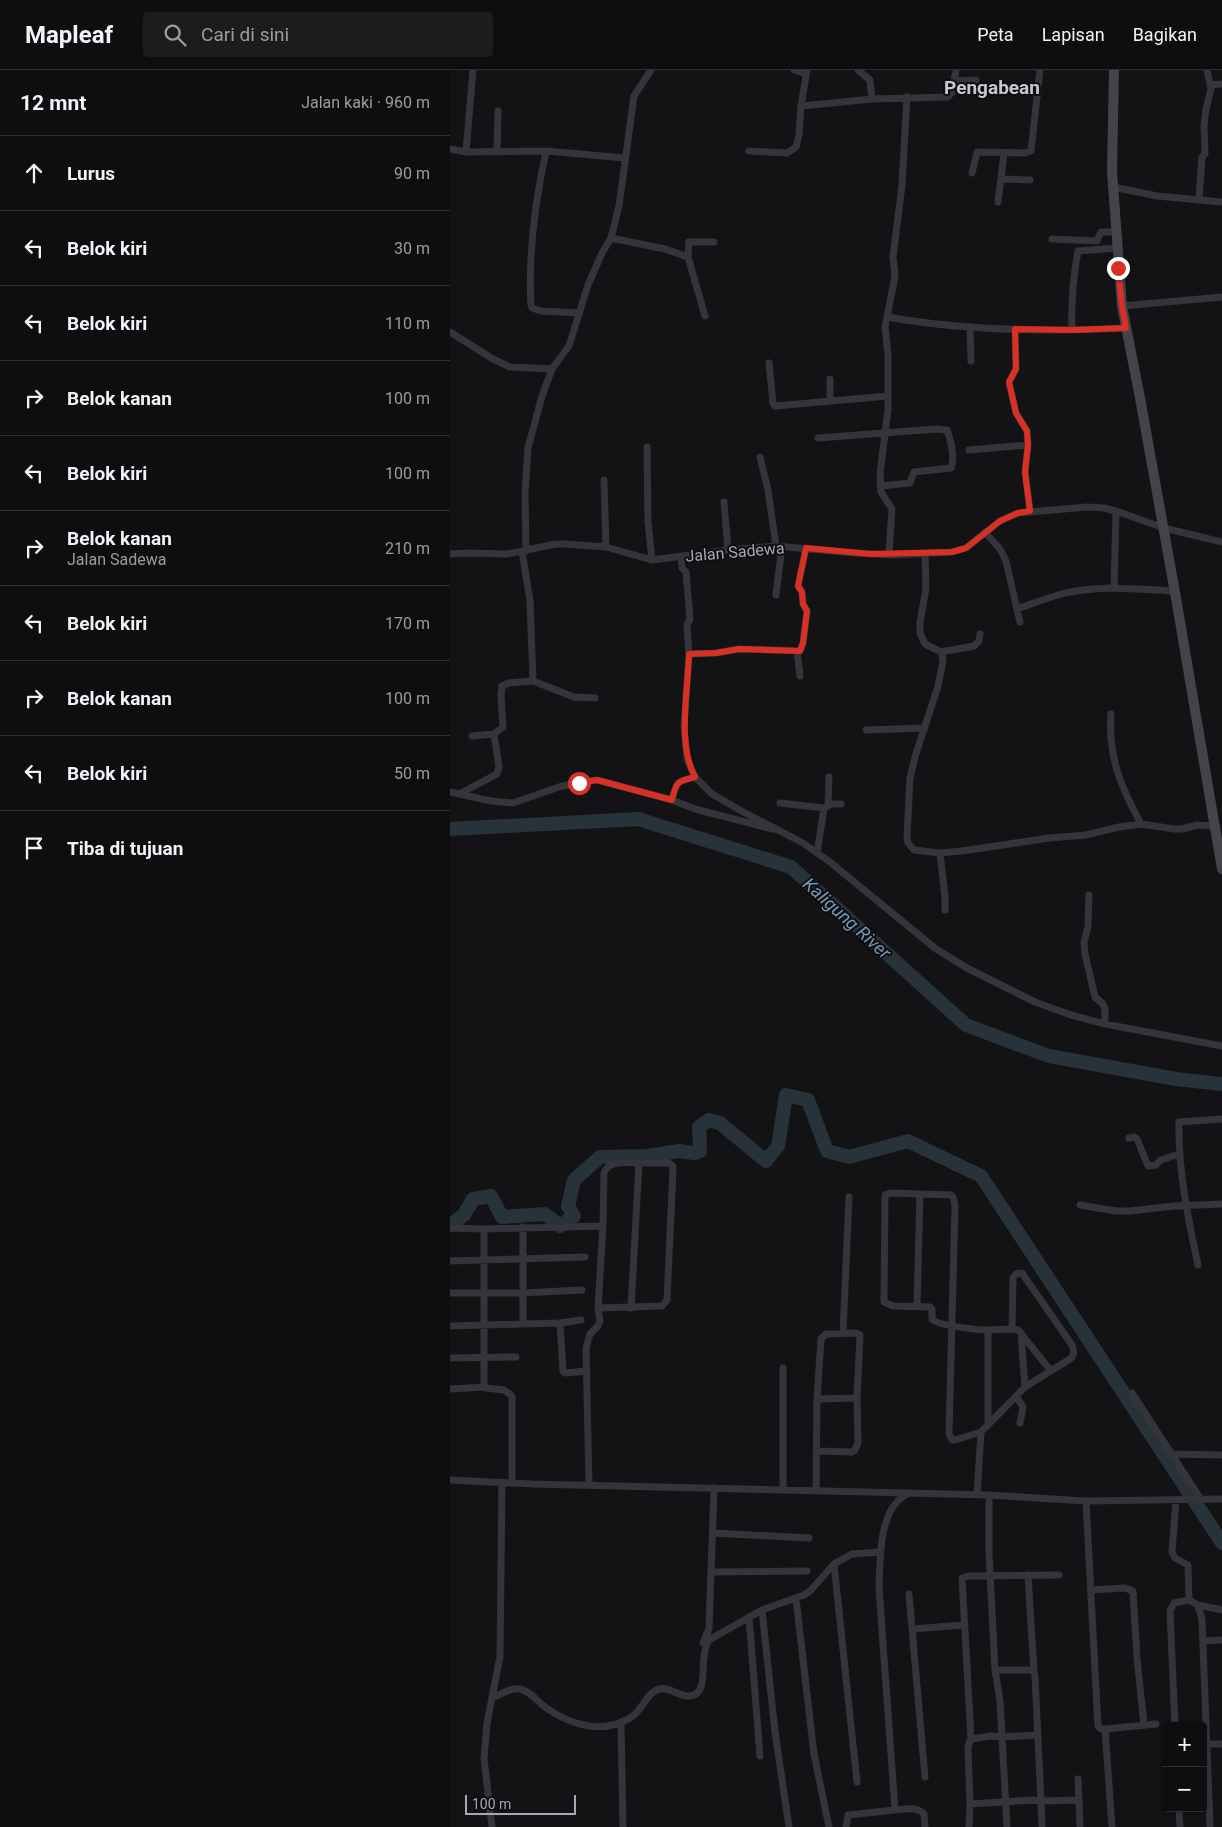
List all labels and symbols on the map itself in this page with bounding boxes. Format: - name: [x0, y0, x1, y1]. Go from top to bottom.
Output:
- district label: Pengabean: [944, 76, 1040, 99]
- route end: [1107, 257, 1130, 280]
- street label: Jalan Sadewa: [685, 538, 785, 566]
- route start: [568, 772, 591, 795]
- water label: Kaligung River: [799, 873, 896, 964]
- scale bar: [465, 1792, 576, 1815]

